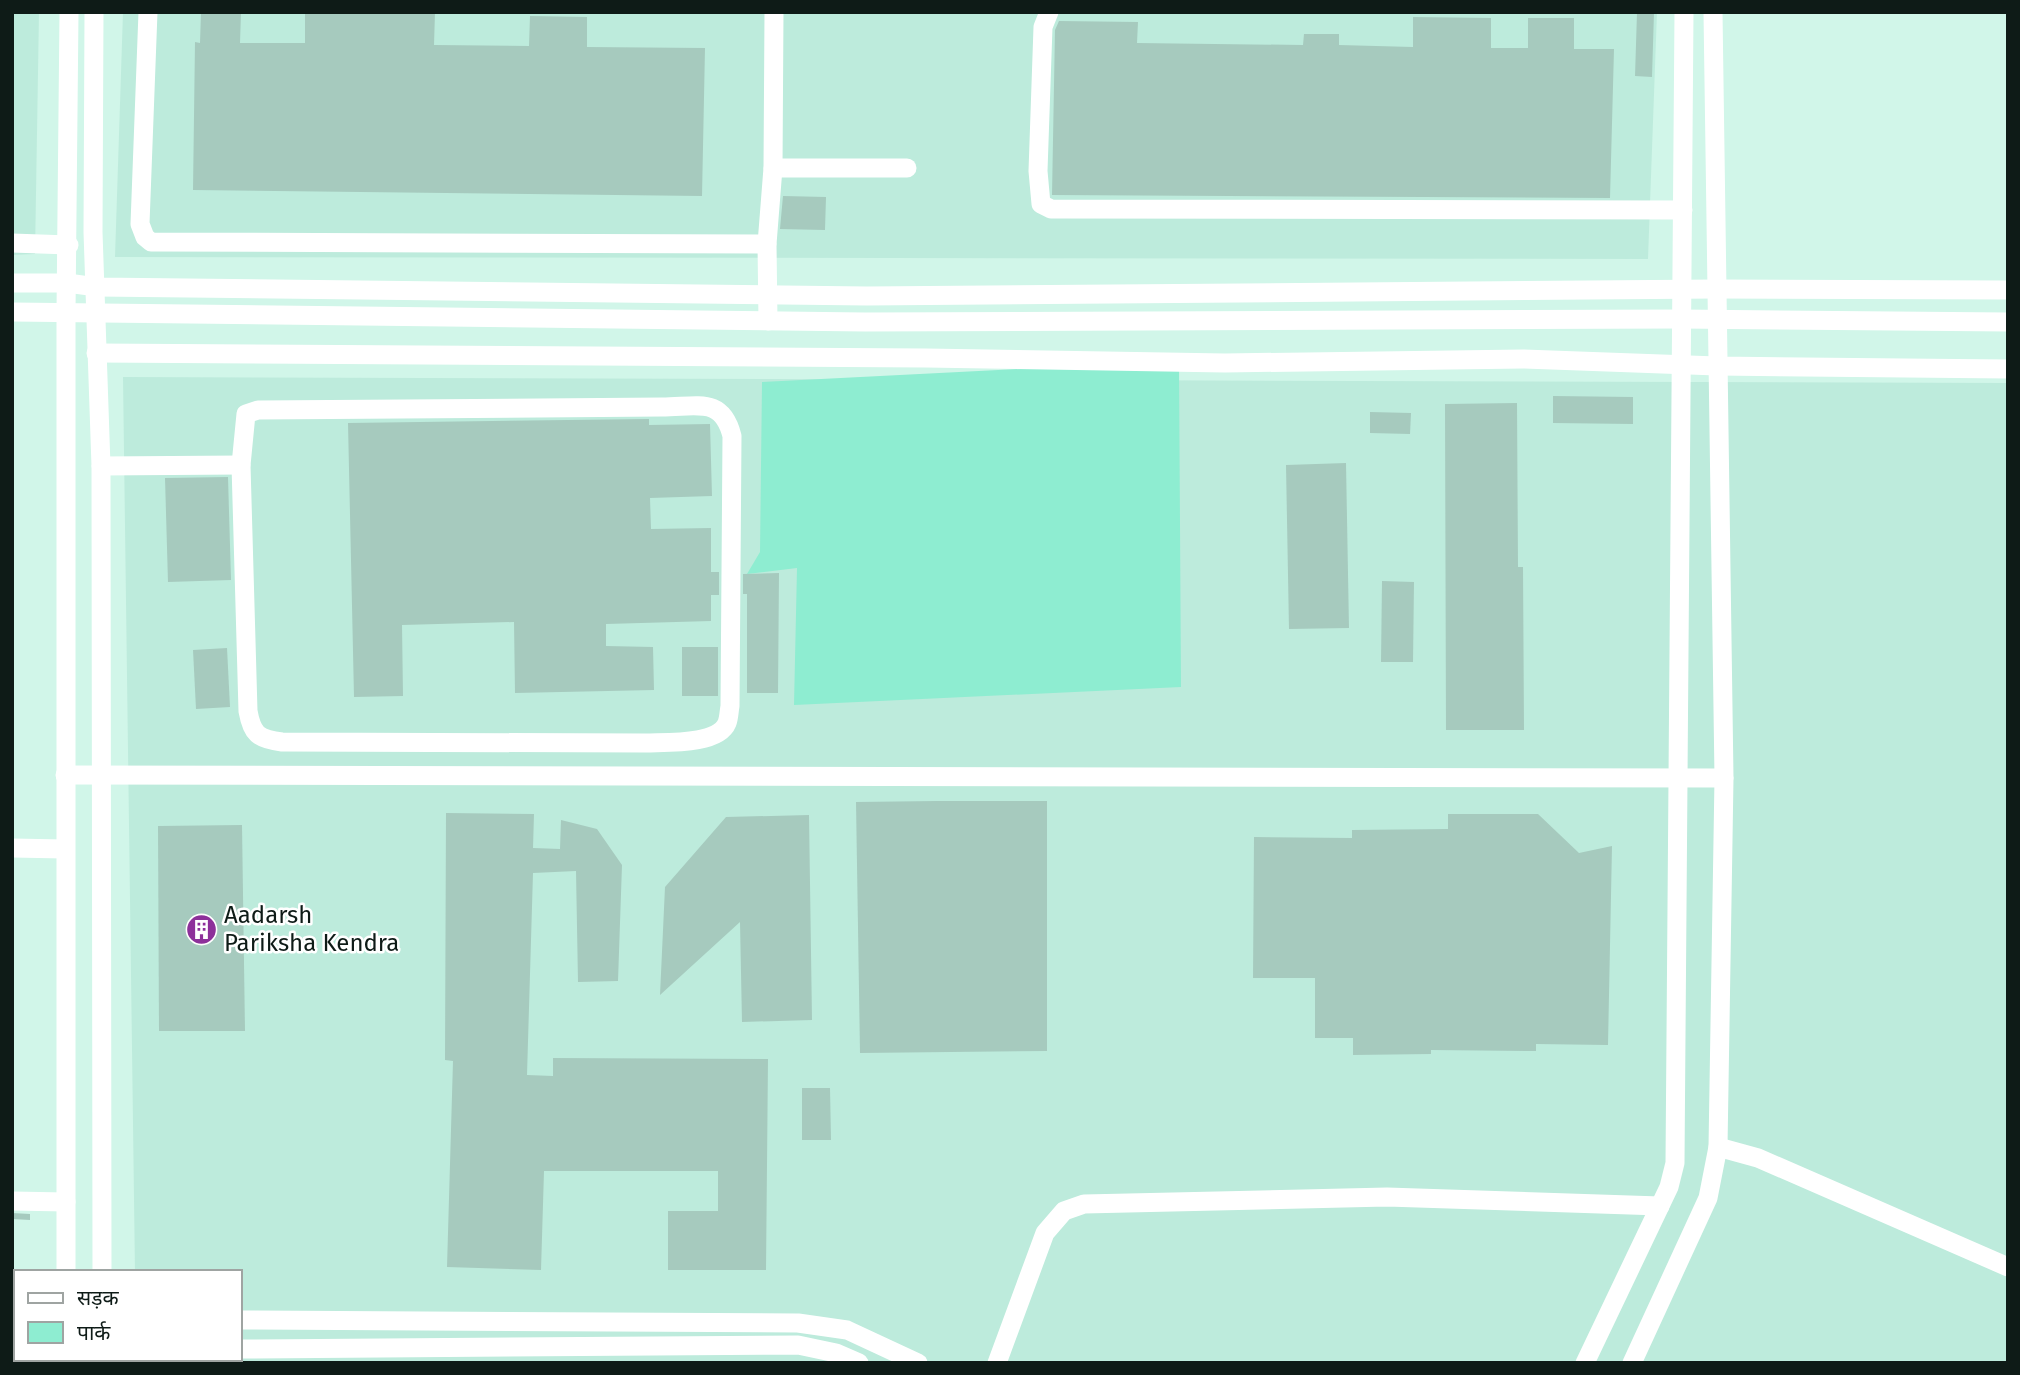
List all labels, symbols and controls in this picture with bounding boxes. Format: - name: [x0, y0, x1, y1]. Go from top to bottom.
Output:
- place label: Aadarsh Pariksha Kendra: [224, 901, 399, 957]
- building icon: Aadarsh Pariksha Kendra: [184, 912, 218, 946]
- legend: [14, 1270, 242, 1361]
- text: सड़क: [77, 1285, 119, 1311]
- text: पार्क: [77, 1320, 111, 1346]

